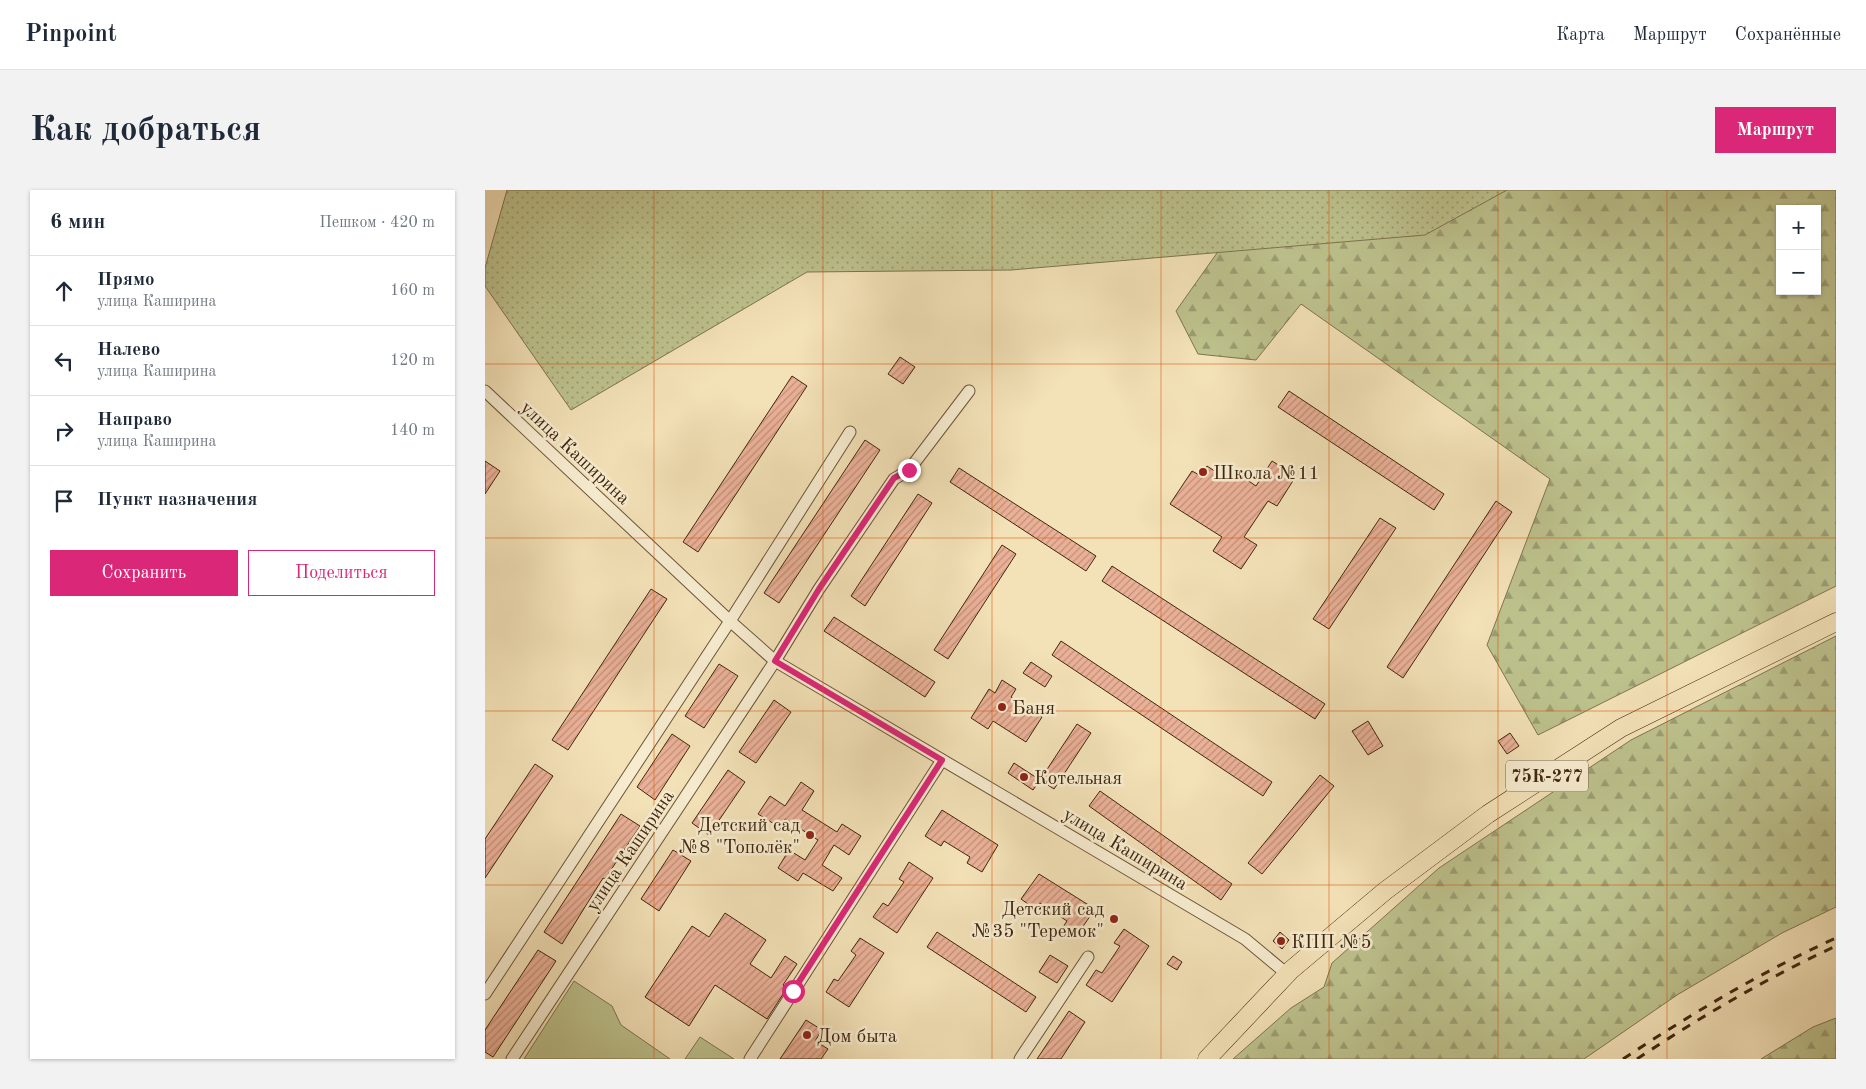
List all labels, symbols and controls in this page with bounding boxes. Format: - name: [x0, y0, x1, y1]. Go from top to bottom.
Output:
- text: Pinpoint: [25, 23, 117, 47]
- text: Карта: [1556, 26, 1605, 44]
- text: Маршрут: [1633, 26, 1707, 44]
- text: Сохранённые: [1735, 26, 1841, 44]
- button: Маршрут: [1715, 107, 1836, 153]
- text: Как добраться: [30, 113, 261, 148]
- map controls: [1776, 205, 1821, 295]
- button: +: [1776, 205, 1821, 250]
- text: 6 мин: [50, 212, 105, 233]
- text: Пешком · 420 m: [319, 215, 435, 231]
- button: −: [1776, 250, 1821, 295]
- text: Прямо: [97, 271, 155, 290]
- icon: ahead: [50, 277, 78, 305]
- text: 160 m: [390, 283, 435, 299]
- text: улица Каширина: [97, 294, 216, 310]
- text: Налево: [97, 341, 160, 360]
- icon: left: [50, 347, 78, 375]
- text: 120 m: [390, 353, 435, 369]
- text: улица Каширина: [97, 364, 216, 380]
- street label: улица Каширина: [516, 399, 633, 510]
- text: Направо: [97, 411, 172, 430]
- icon: right: [50, 417, 78, 445]
- text: 140 m: [390, 423, 435, 439]
- text: улица Каширина: [97, 434, 216, 450]
- route end: [898, 459, 921, 482]
- place label: Школа №11: [1213, 465, 1320, 484]
- marker: Школа №11: [1197, 466, 1209, 478]
- icon: arrive: [50, 487, 78, 515]
- text: Пункт назначения: [97, 491, 257, 510]
- button: Сохранить: [50, 550, 238, 596]
- button: Поделиться: [248, 550, 435, 596]
- place label: Баня: [1012, 700, 1055, 719]
- marker: Баня: [996, 701, 1008, 713]
- road number: 75К-277: [1506, 760, 1588, 792]
- place label: Котельная: [1034, 770, 1122, 789]
- marker: Котельная: [1018, 771, 1030, 783]
- street label: улица Каширина: [584, 787, 679, 915]
- street label: улица Каширина: [1059, 806, 1191, 895]
- place label: Детский сад №8 "Тополёк": [679, 817, 801, 858]
- marker: Детский сад №8 "Тополёк": [804, 829, 816, 841]
- place label: Детский сад №35 "Теремок": [972, 901, 1105, 942]
- marker: Детский сад №35 "Теремок": [1108, 913, 1120, 925]
- place label: КПП №5: [1291, 934, 1371, 953]
- marker: КПП №5: [1275, 935, 1287, 947]
- route start: [782, 980, 805, 1003]
- place label: Дом быта: [817, 1028, 898, 1047]
- marker: Дом быта: [801, 1029, 813, 1041]

